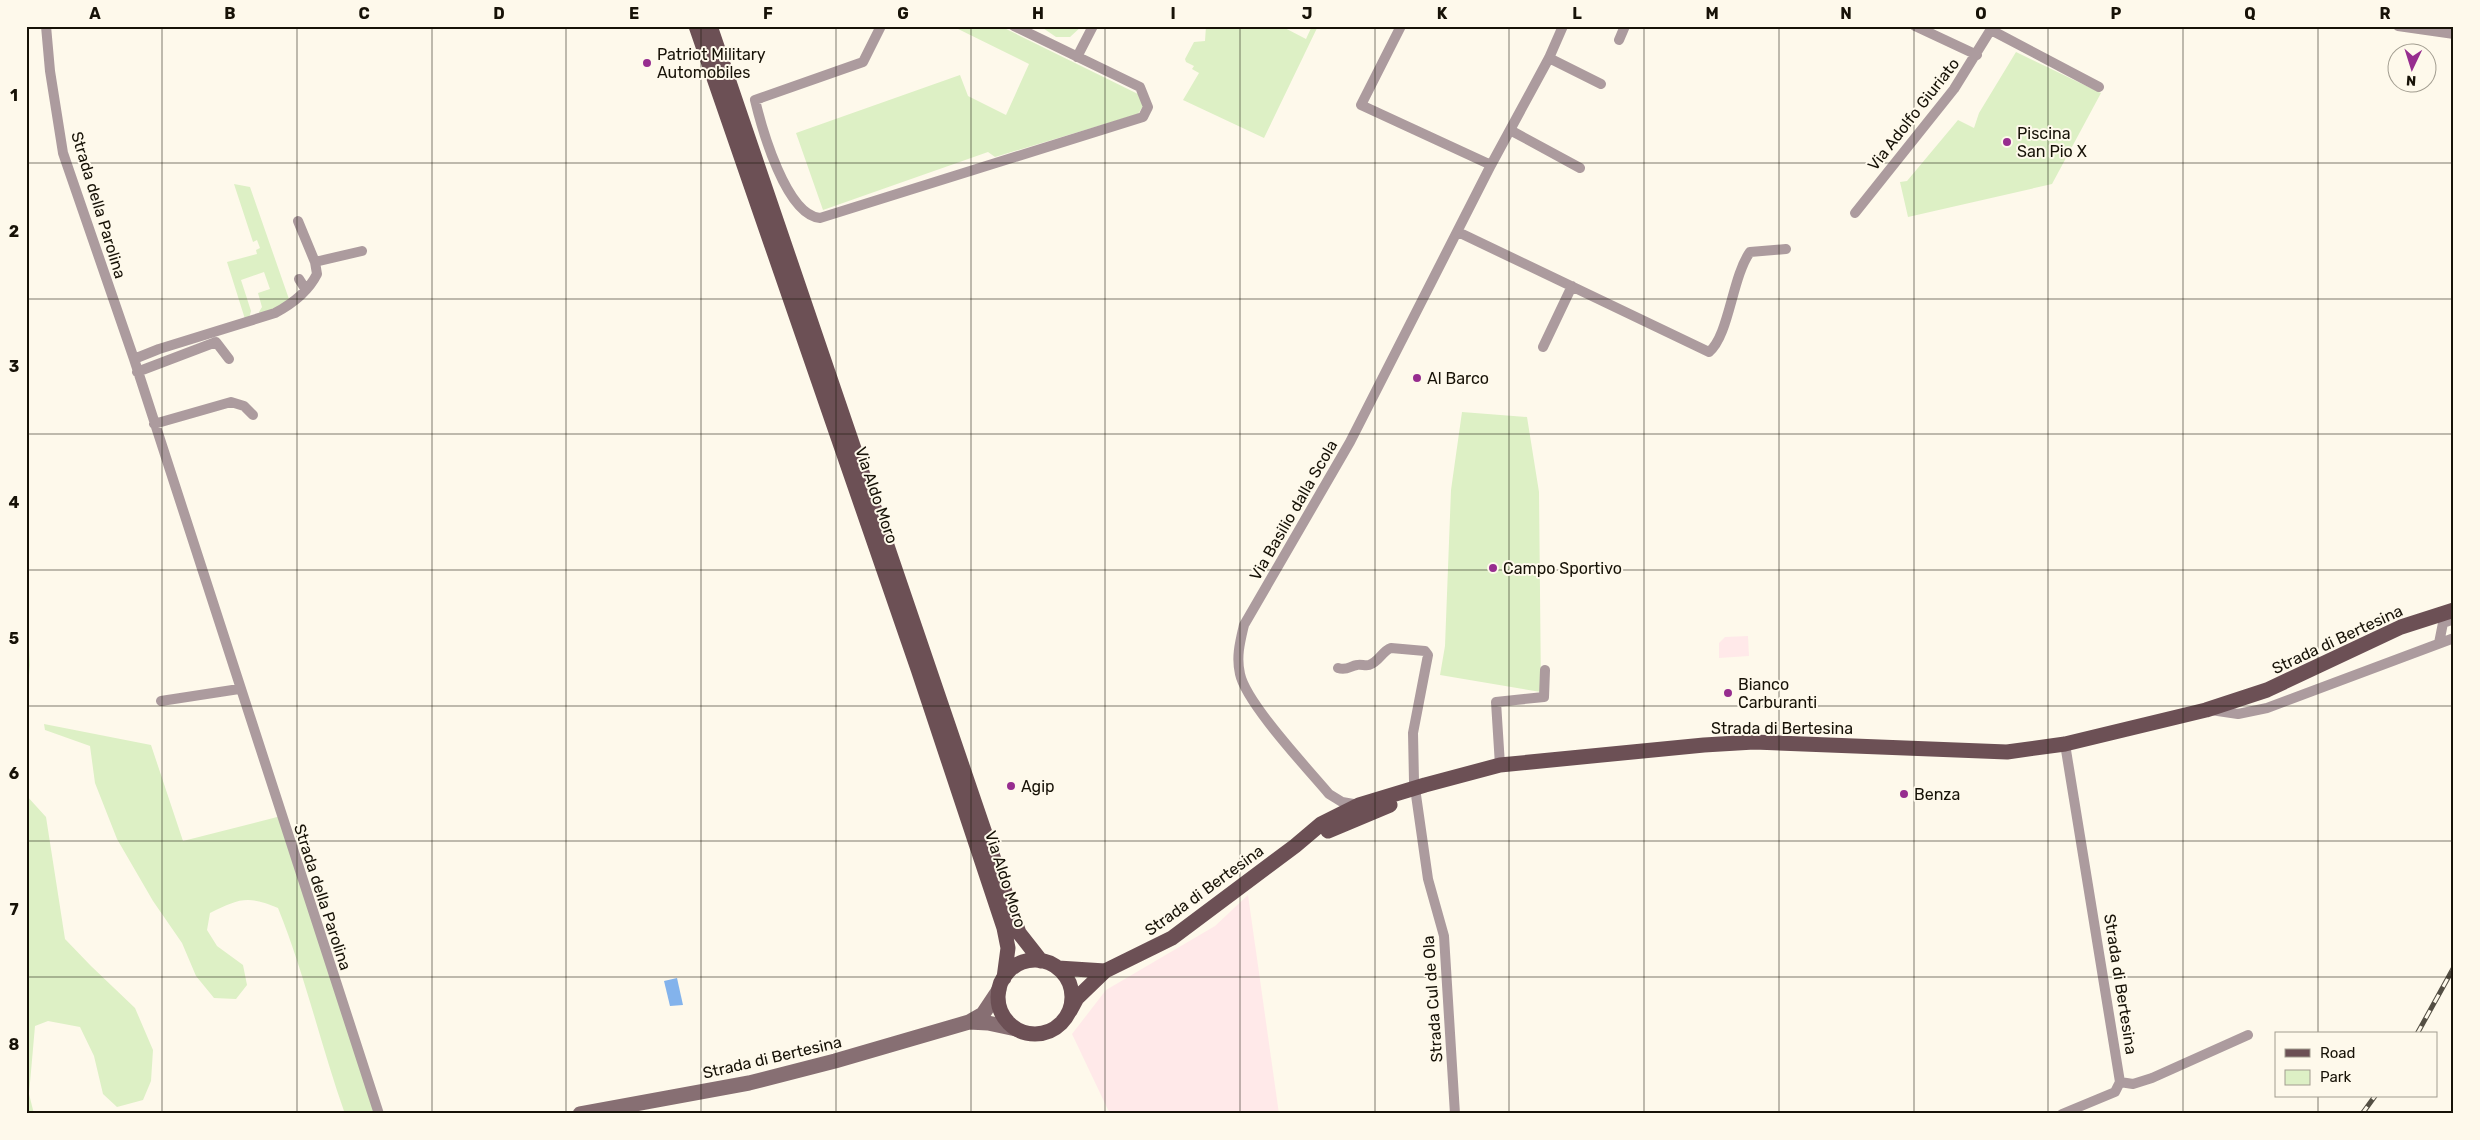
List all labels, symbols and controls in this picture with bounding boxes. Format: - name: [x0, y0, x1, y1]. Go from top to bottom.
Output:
- text: A: [89, 4, 101, 23]
- text: B: [224, 4, 236, 23]
- text: C: [358, 4, 370, 23]
- text: D: [493, 4, 505, 23]
- text: E: [629, 4, 639, 23]
- text: F: [763, 4, 773, 23]
- text: G: [897, 4, 909, 23]
- text: H: [1032, 4, 1044, 23]
- text: I: [1170, 4, 1176, 23]
- text: J: [1302, 4, 1312, 23]
- text: K: [1437, 4, 1448, 23]
- text: L: [1572, 4, 1582, 23]
- text: M: [1705, 4, 1719, 23]
- text: N: [1840, 4, 1852, 23]
- text: O: [1975, 4, 1987, 23]
- text: P: [2111, 4, 2122, 23]
- text: Q: [2244, 4, 2256, 23]
- text: R: [2379, 4, 2391, 23]
- north arrow: [2388, 42, 2438, 92]
- place label: Patriot Military Automobiles: [657, 45, 766, 82]
- street label: Via Adolfo Giuriato: [1864, 54, 1963, 174]
- marker: Patriot Military Automobiles: [641, 57, 653, 69]
- text: N: [2406, 72, 2417, 89]
- text: 1: [10, 86, 18, 105]
- place label: Piscina San Pio X: [2017, 124, 2087, 161]
- street label: Strada della Parolina: [67, 129, 130, 281]
- marker: Piscina San Pio X: [2001, 136, 2013, 148]
- text: 2: [9, 222, 19, 241]
- text: 3: [9, 357, 19, 376]
- place label: Al Barco: [1427, 369, 1489, 388]
- marker: Al Barco: [1411, 372, 1423, 384]
- street label: Via Basilio dalla Scola: [1245, 437, 1341, 584]
- street label: Via Aldo Moro: [851, 444, 902, 546]
- text: 4: [9, 493, 20, 512]
- place label: Campo Sportivo: [1503, 559, 1622, 578]
- marker: Campo Sportivo: [1487, 562, 1499, 574]
- street label: Strada di Bertesina: [2269, 601, 2406, 678]
- text: 5: [9, 629, 19, 648]
- place label: Bianco Carburanti: [1738, 675, 1817, 712]
- marker: Bianco Carburanti: [1722, 687, 1734, 699]
- street label: Strada di Bertesina: [1711, 719, 1853, 738]
- text: 6: [9, 764, 19, 783]
- place label: Agip: [1021, 777, 1055, 796]
- marker: Agip: [1005, 780, 1017, 792]
- place label: Benza: [1914, 785, 1960, 804]
- marker: Benza: [1898, 788, 1910, 800]
- street label: Strada della Parolina: [290, 822, 355, 973]
- street label: Via Aldo Moro: [981, 828, 1030, 930]
- street label: Strada di Bertesina: [1141, 841, 1267, 940]
- text: 7: [9, 900, 19, 919]
- street label: Strada di Bertesina: [2100, 912, 2141, 1056]
- street label: Strada Cul de Ola: [1419, 935, 1446, 1063]
- street label: Strada di Bertesina: [701, 1032, 843, 1083]
- legend: [2275, 1032, 2438, 1098]
- text: 8: [9, 1035, 20, 1054]
- text: Road: [2320, 1044, 2356, 1062]
- text: Park: [2320, 1068, 2351, 1086]

